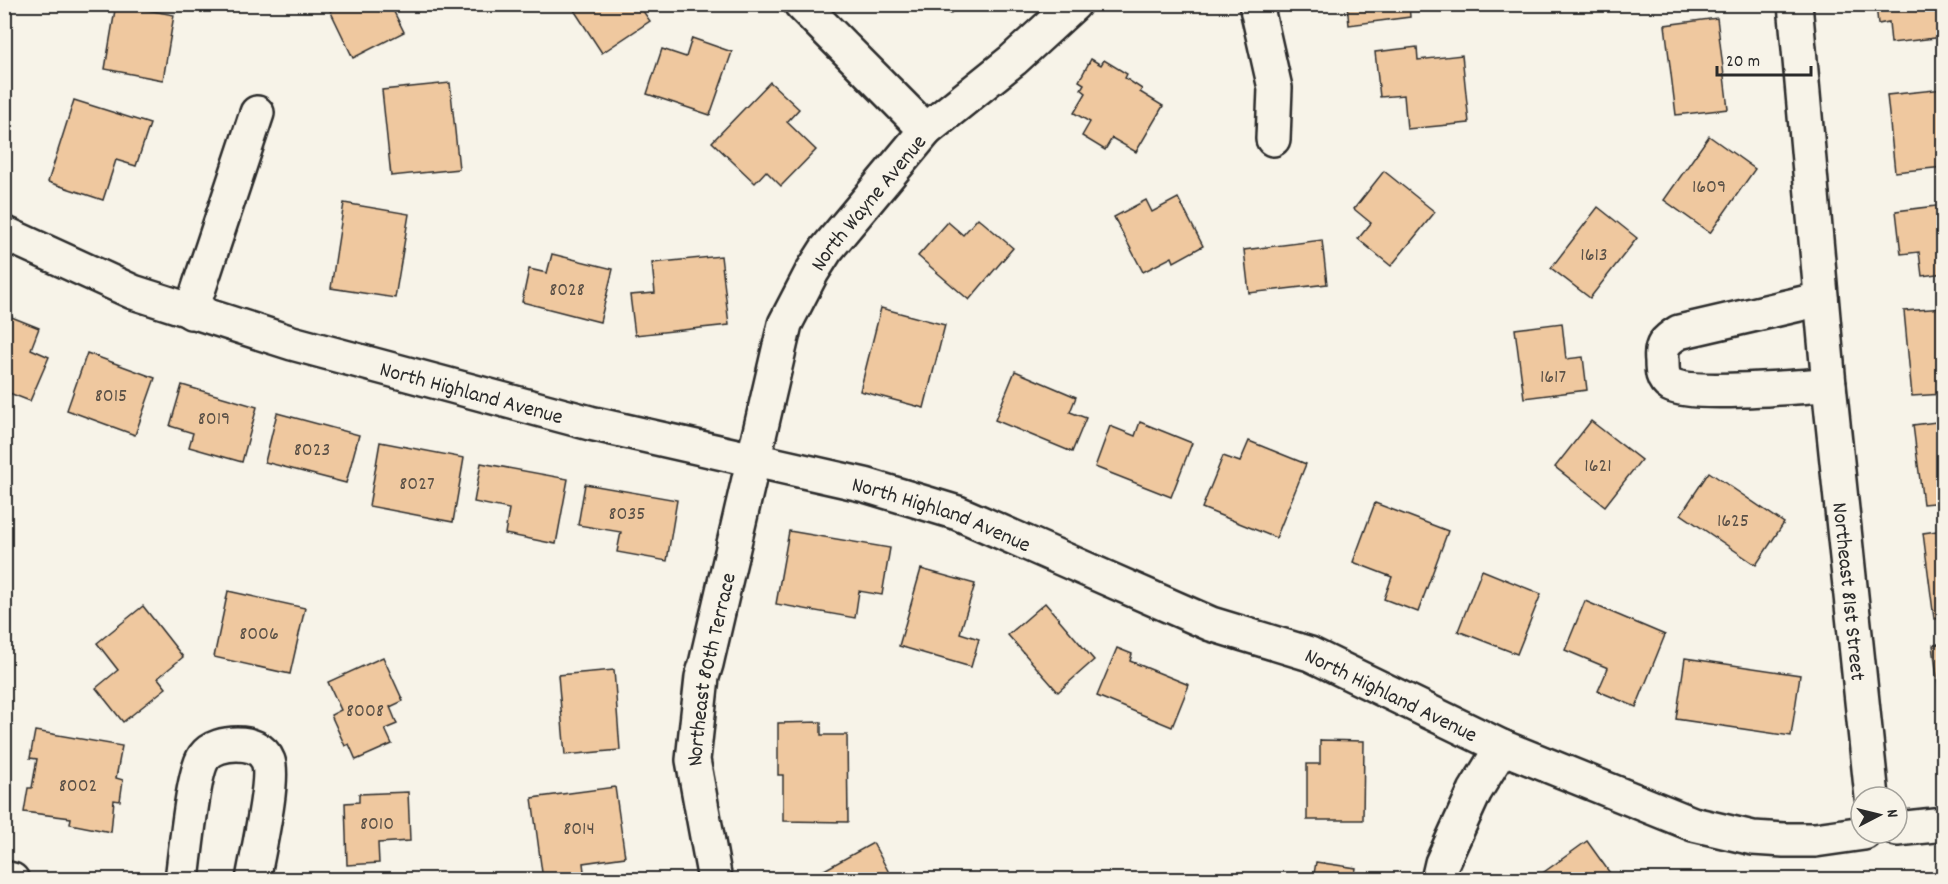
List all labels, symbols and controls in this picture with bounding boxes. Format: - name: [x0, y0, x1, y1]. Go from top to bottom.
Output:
- scale bar: [1717, 39, 1812, 77]
- text: 20 m: [1726, 50, 1760, 75]
- street label: North Wayne Avenue: [804, 129, 935, 278]
- house number: 1609: [1692, 174, 1726, 202]
- house number: 1613: [1580, 242, 1608, 270]
- house number: 8028: [549, 277, 585, 305]
- street label: North Highland Avenue: [376, 355, 566, 434]
- house number: 1617: [1540, 364, 1566, 392]
- house number: 8015: [95, 383, 127, 411]
- house number: 8019: [198, 406, 230, 434]
- house number: 8023: [294, 437, 330, 465]
- house number: 1621: [1584, 453, 1612, 481]
- house number: 8027: [399, 471, 435, 499]
- street label: North Highland Avenue: [849, 471, 1035, 562]
- house number: 8035: [608, 501, 646, 529]
- street label: Northeast 81st Street: [1822, 501, 1872, 682]
- house number: 1625: [1717, 508, 1749, 536]
- street label: Northeast 80th Terrace: [680, 570, 746, 769]
- house number: 8006: [239, 621, 279, 649]
- street label: North Highland Avenue: [1299, 642, 1482, 752]
- house number: 8008: [346, 698, 384, 726]
- house number: 8002: [59, 773, 97, 801]
- north arrow: [1849, 785, 1909, 845]
- text: N: [1880, 808, 1903, 819]
- house number: 8010: [360, 811, 394, 839]
- house number: 8014: [563, 816, 595, 844]

